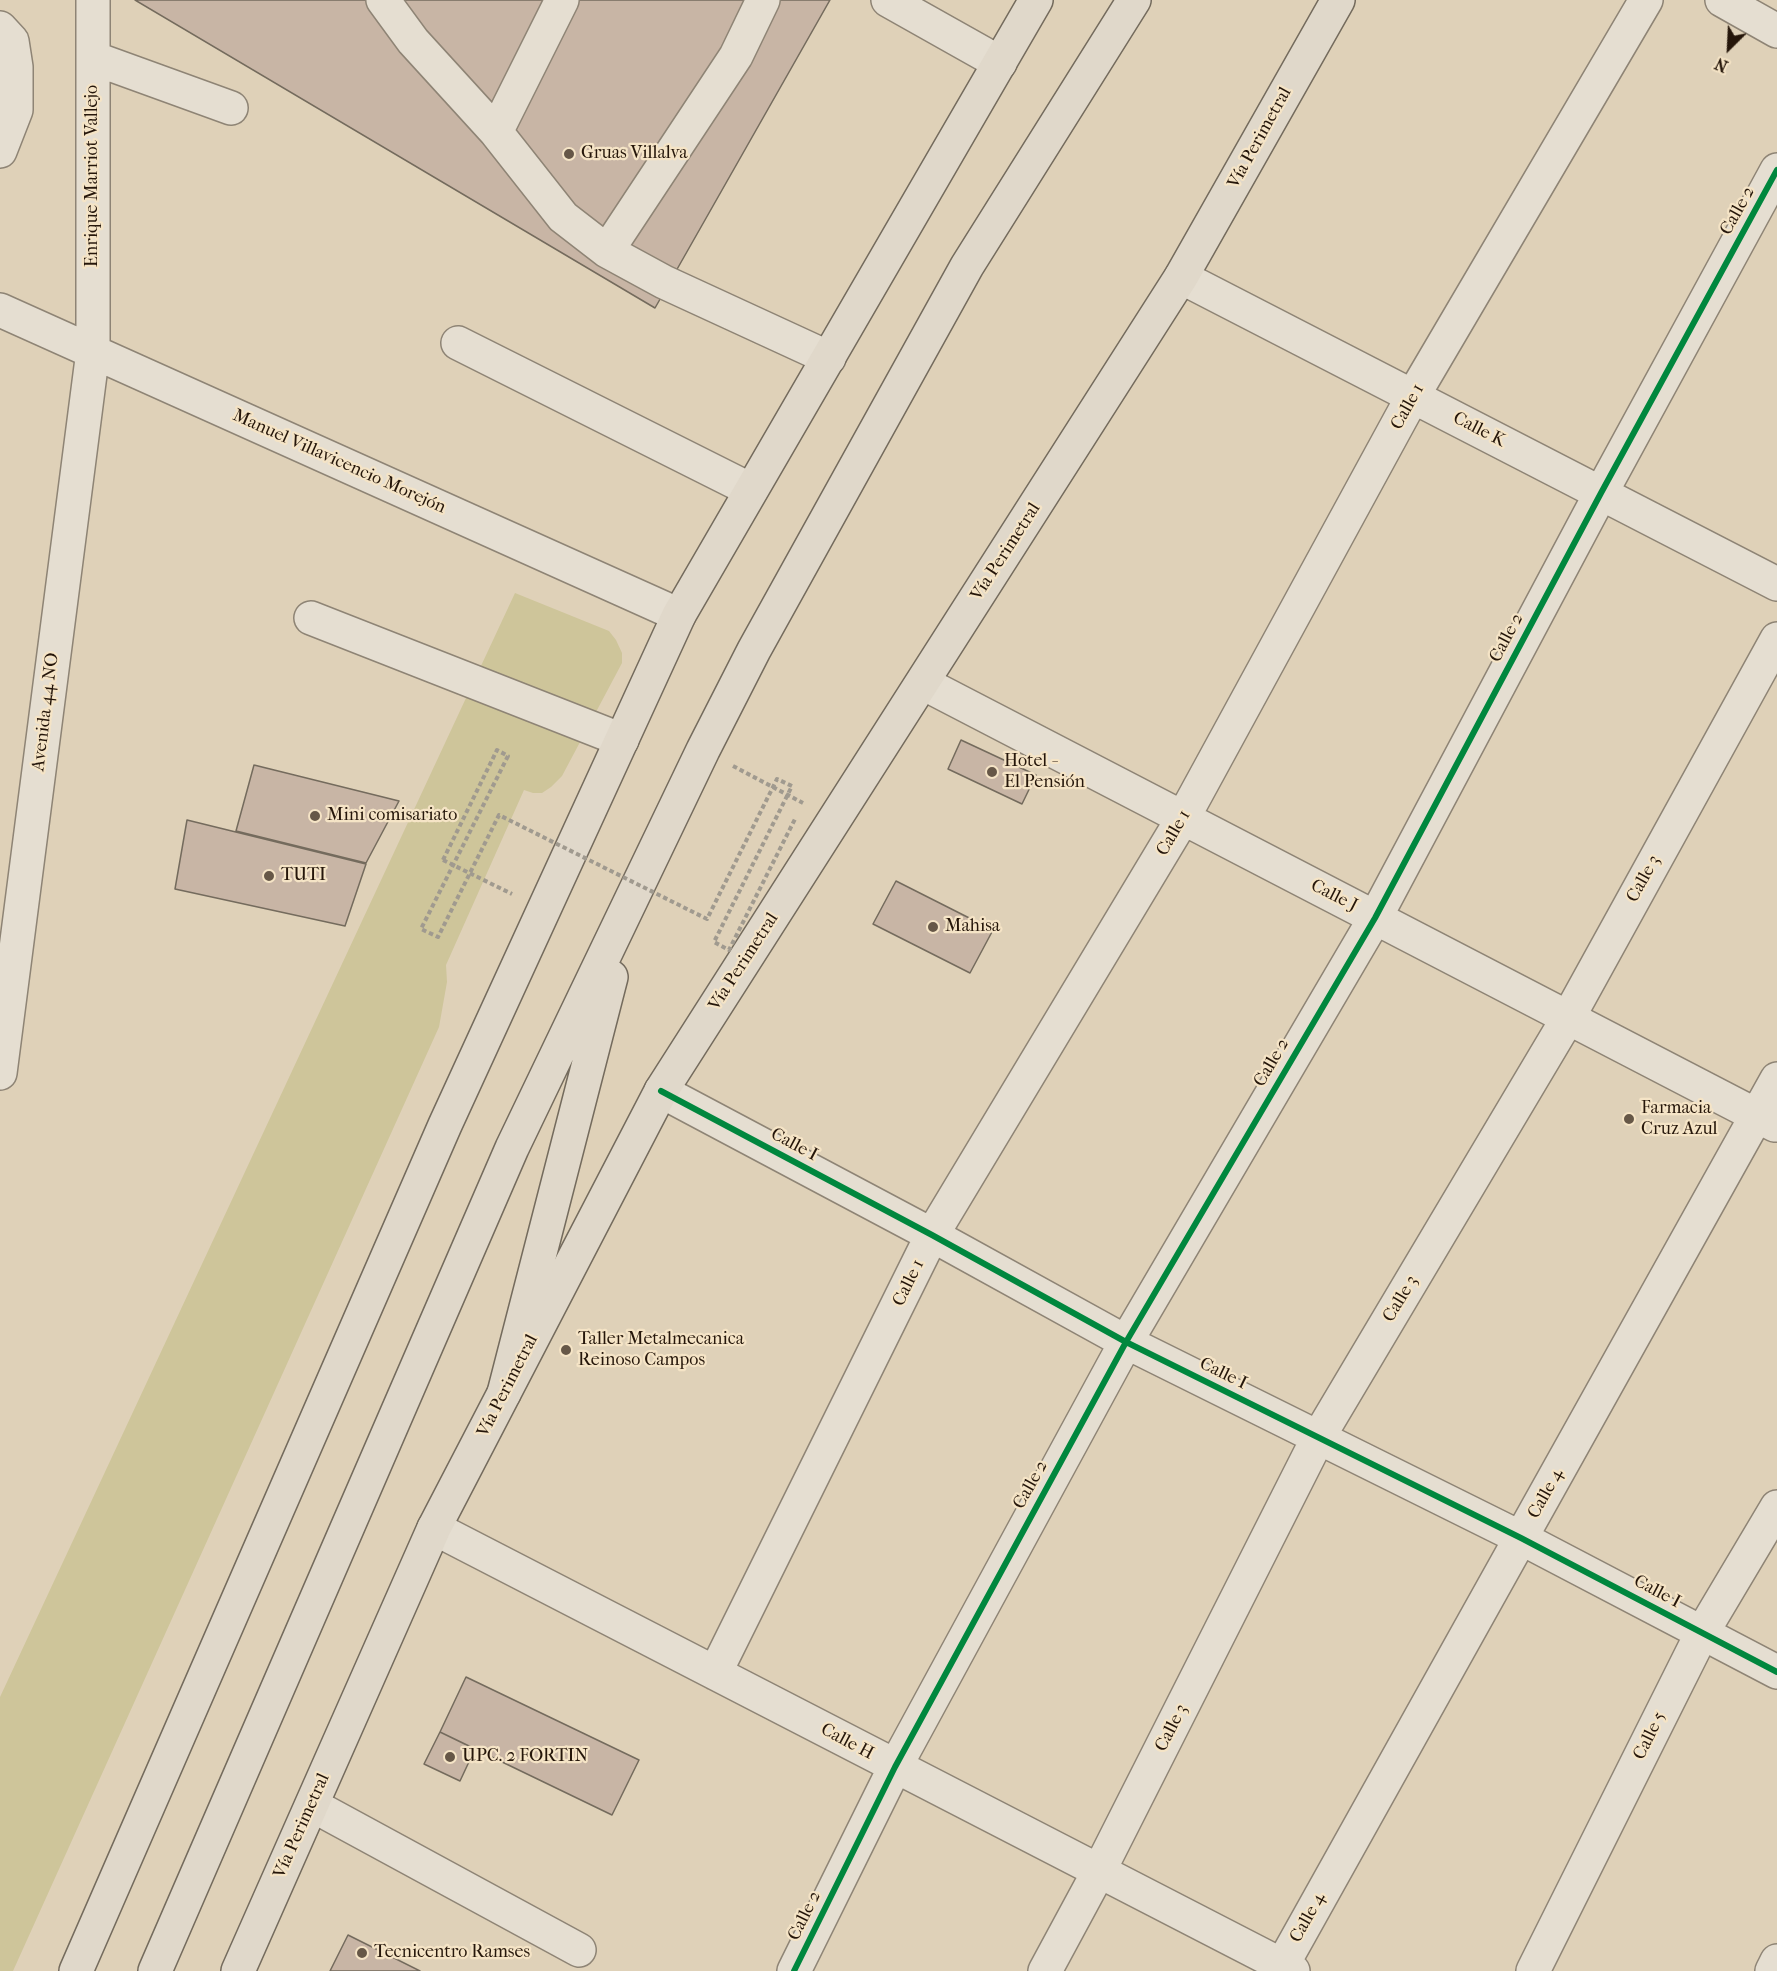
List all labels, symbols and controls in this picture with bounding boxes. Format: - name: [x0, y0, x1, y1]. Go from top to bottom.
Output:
- north arrow: [1699, 18, 1759, 78]
- text: N: [1712, 54, 1731, 76]
- street label: Vía Perimetral: [1223, 84, 1297, 192]
- street label: Enrique Marriot Vallejo: [82, 85, 104, 267]
- place label: Gruas Villalva: [581, 143, 688, 165]
- marker: Gruas Villalva: [562, 147, 576, 161]
- street label: Calle 2: [1716, 183, 1760, 239]
- street label: Calle 1: [1387, 380, 1429, 434]
- street label: Manuel Villavicencio Morejón: [229, 405, 449, 519]
- street label: Calle K: [1449, 408, 1509, 452]
- street label: Vía Perimetral: [966, 499, 1046, 605]
- street label: Calle 2: [1485, 610, 1529, 666]
- street label: Avenida 44 NO: [28, 651, 64, 773]
- place label: Hotel - El Pensión: [1004, 751, 1085, 794]
- marker: Hotel - El Pensión: [985, 765, 999, 779]
- place label: Mini comisariato: [327, 805, 458, 827]
- street label: Calle 1: [1152, 806, 1196, 860]
- marker: Mini comisariato: [308, 809, 322, 823]
- street label: Calle 3: [1622, 852, 1666, 906]
- place label: TUTI: [281, 865, 326, 887]
- marker: TUTI: [262, 869, 276, 883]
- street label: Calle J: [1307, 875, 1361, 917]
- street label: Vía Perimetral: [704, 909, 784, 1015]
- place label: Mahisa: [945, 916, 1000, 938]
- marker: Mahisa: [926, 920, 940, 934]
- street label: Calle 2: [1250, 1035, 1294, 1091]
- place label: Farmacia Cruz Azul: [1641, 1098, 1718, 1140]
- marker: Farmacia Cruz Azul: [1622, 1112, 1636, 1126]
- street label: Calle I: [767, 1124, 821, 1166]
- street label: Calle 1: [888, 1256, 930, 1310]
- street label: Calle 3: [1379, 1272, 1423, 1326]
- place label: Taller Metalmecanica Reinoso Campos: [578, 1329, 744, 1372]
- street label: Vía Perimetral: [473, 1331, 543, 1441]
- marker: Taller Metalmecanica Reinoso Campos: [559, 1343, 573, 1357]
- street label: Calle I: [1196, 1353, 1250, 1395]
- street label: Calle 2: [1009, 1457, 1053, 1513]
- street label: Calle 4: [1524, 1465, 1568, 1523]
- street label: Calle I: [1630, 1571, 1684, 1613]
- street label: Calle 3: [1151, 1701, 1193, 1755]
- street label: Calle 5: [1629, 1708, 1671, 1764]
- street label: Calle H: [817, 1719, 877, 1765]
- place label: UPC. 2 FORTIN: [462, 1746, 588, 1768]
- marker: UPC. 2 FORTIN: [443, 1750, 457, 1764]
- street label: Vía Perimetral: [269, 1770, 335, 1882]
- street label: Calle 2: [784, 1888, 826, 1944]
- street label: Calle 4: [1286, 1889, 1330, 1947]
- place label: Tecnicentro Ramses: [374, 1942, 530, 1964]
- marker: Tecnicentro Ramses: [355, 1946, 369, 1960]

